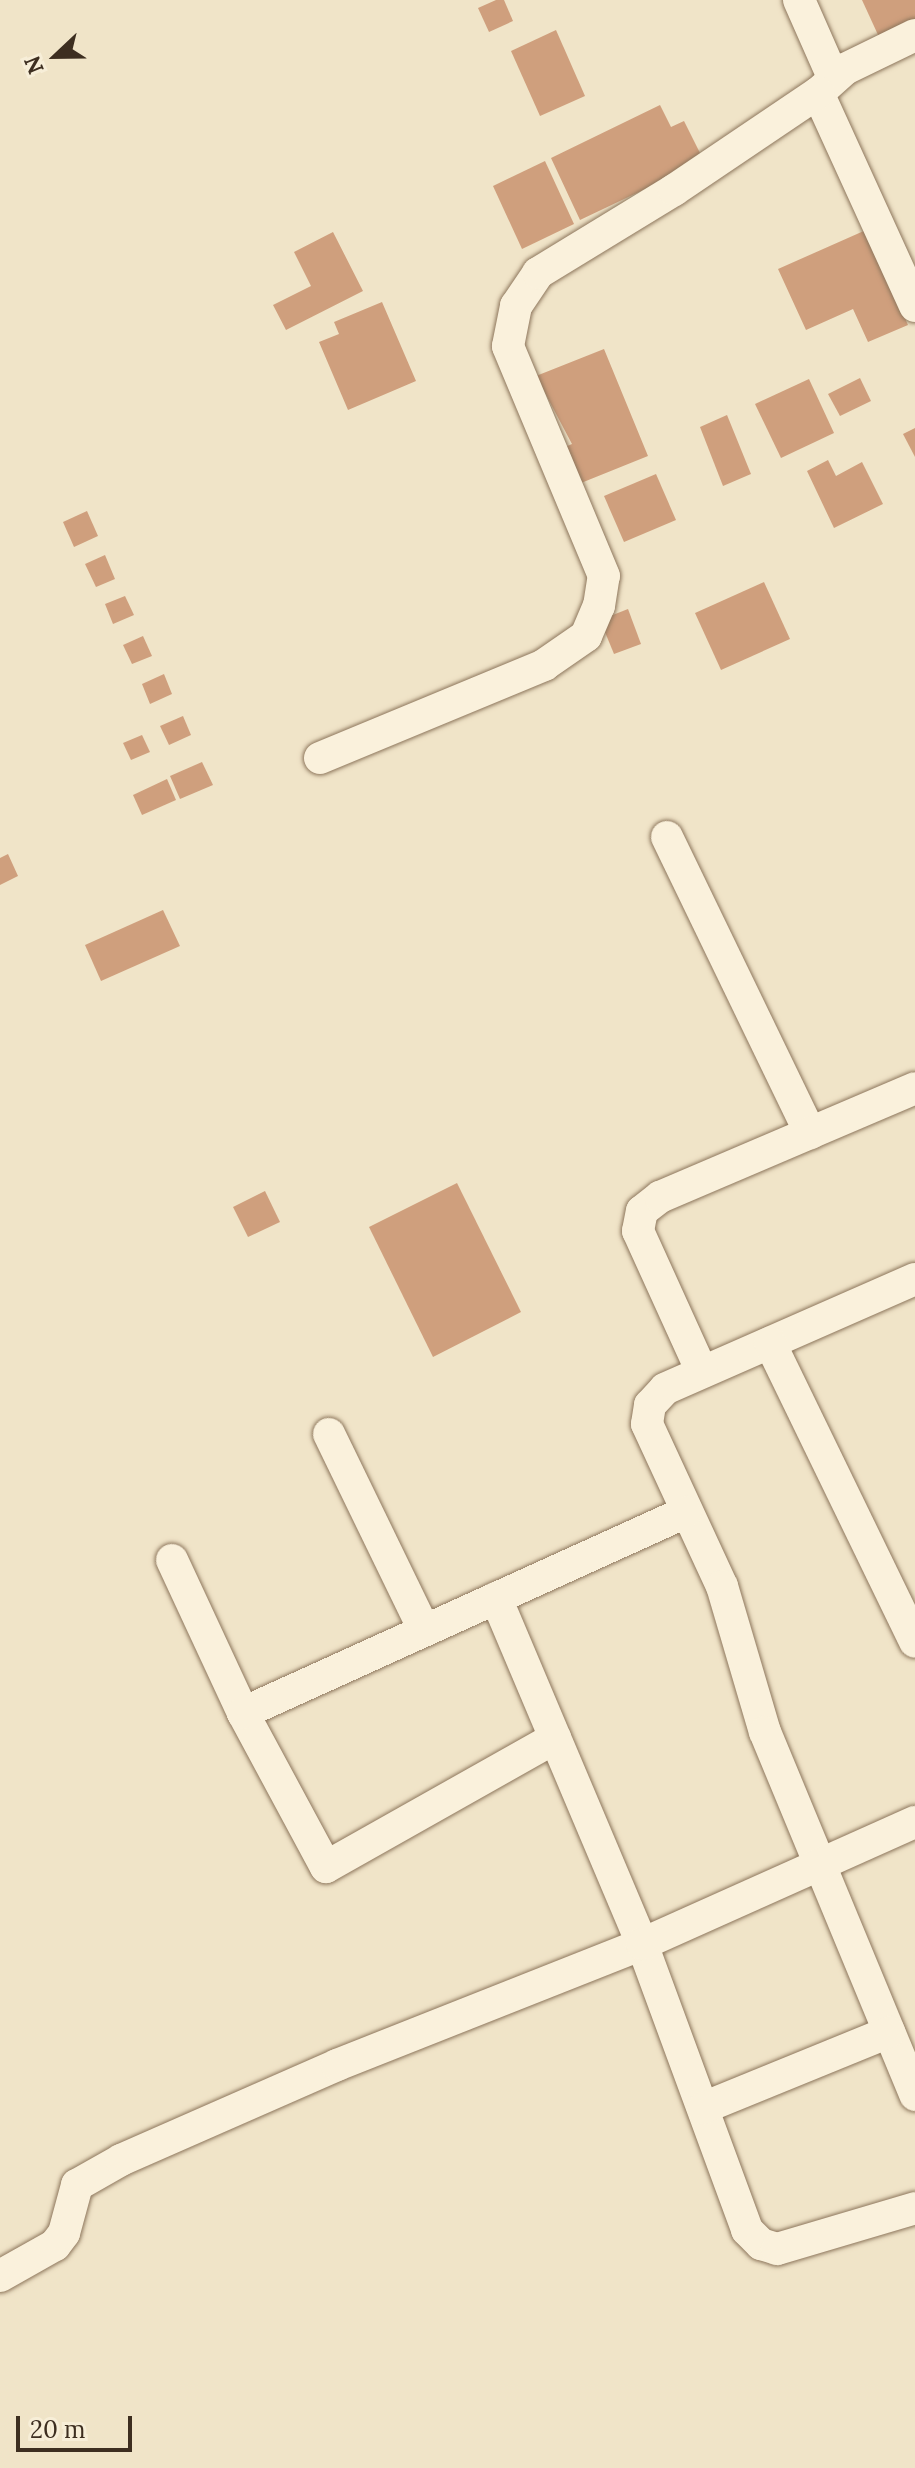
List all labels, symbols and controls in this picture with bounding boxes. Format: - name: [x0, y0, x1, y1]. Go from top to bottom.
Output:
- north arrow: [16, 16, 96, 96]
- text: N: [18, 52, 50, 78]
- scale bar: [20, 2400, 136, 2450]
- text: 20 m: [30, 2414, 86, 2445]

